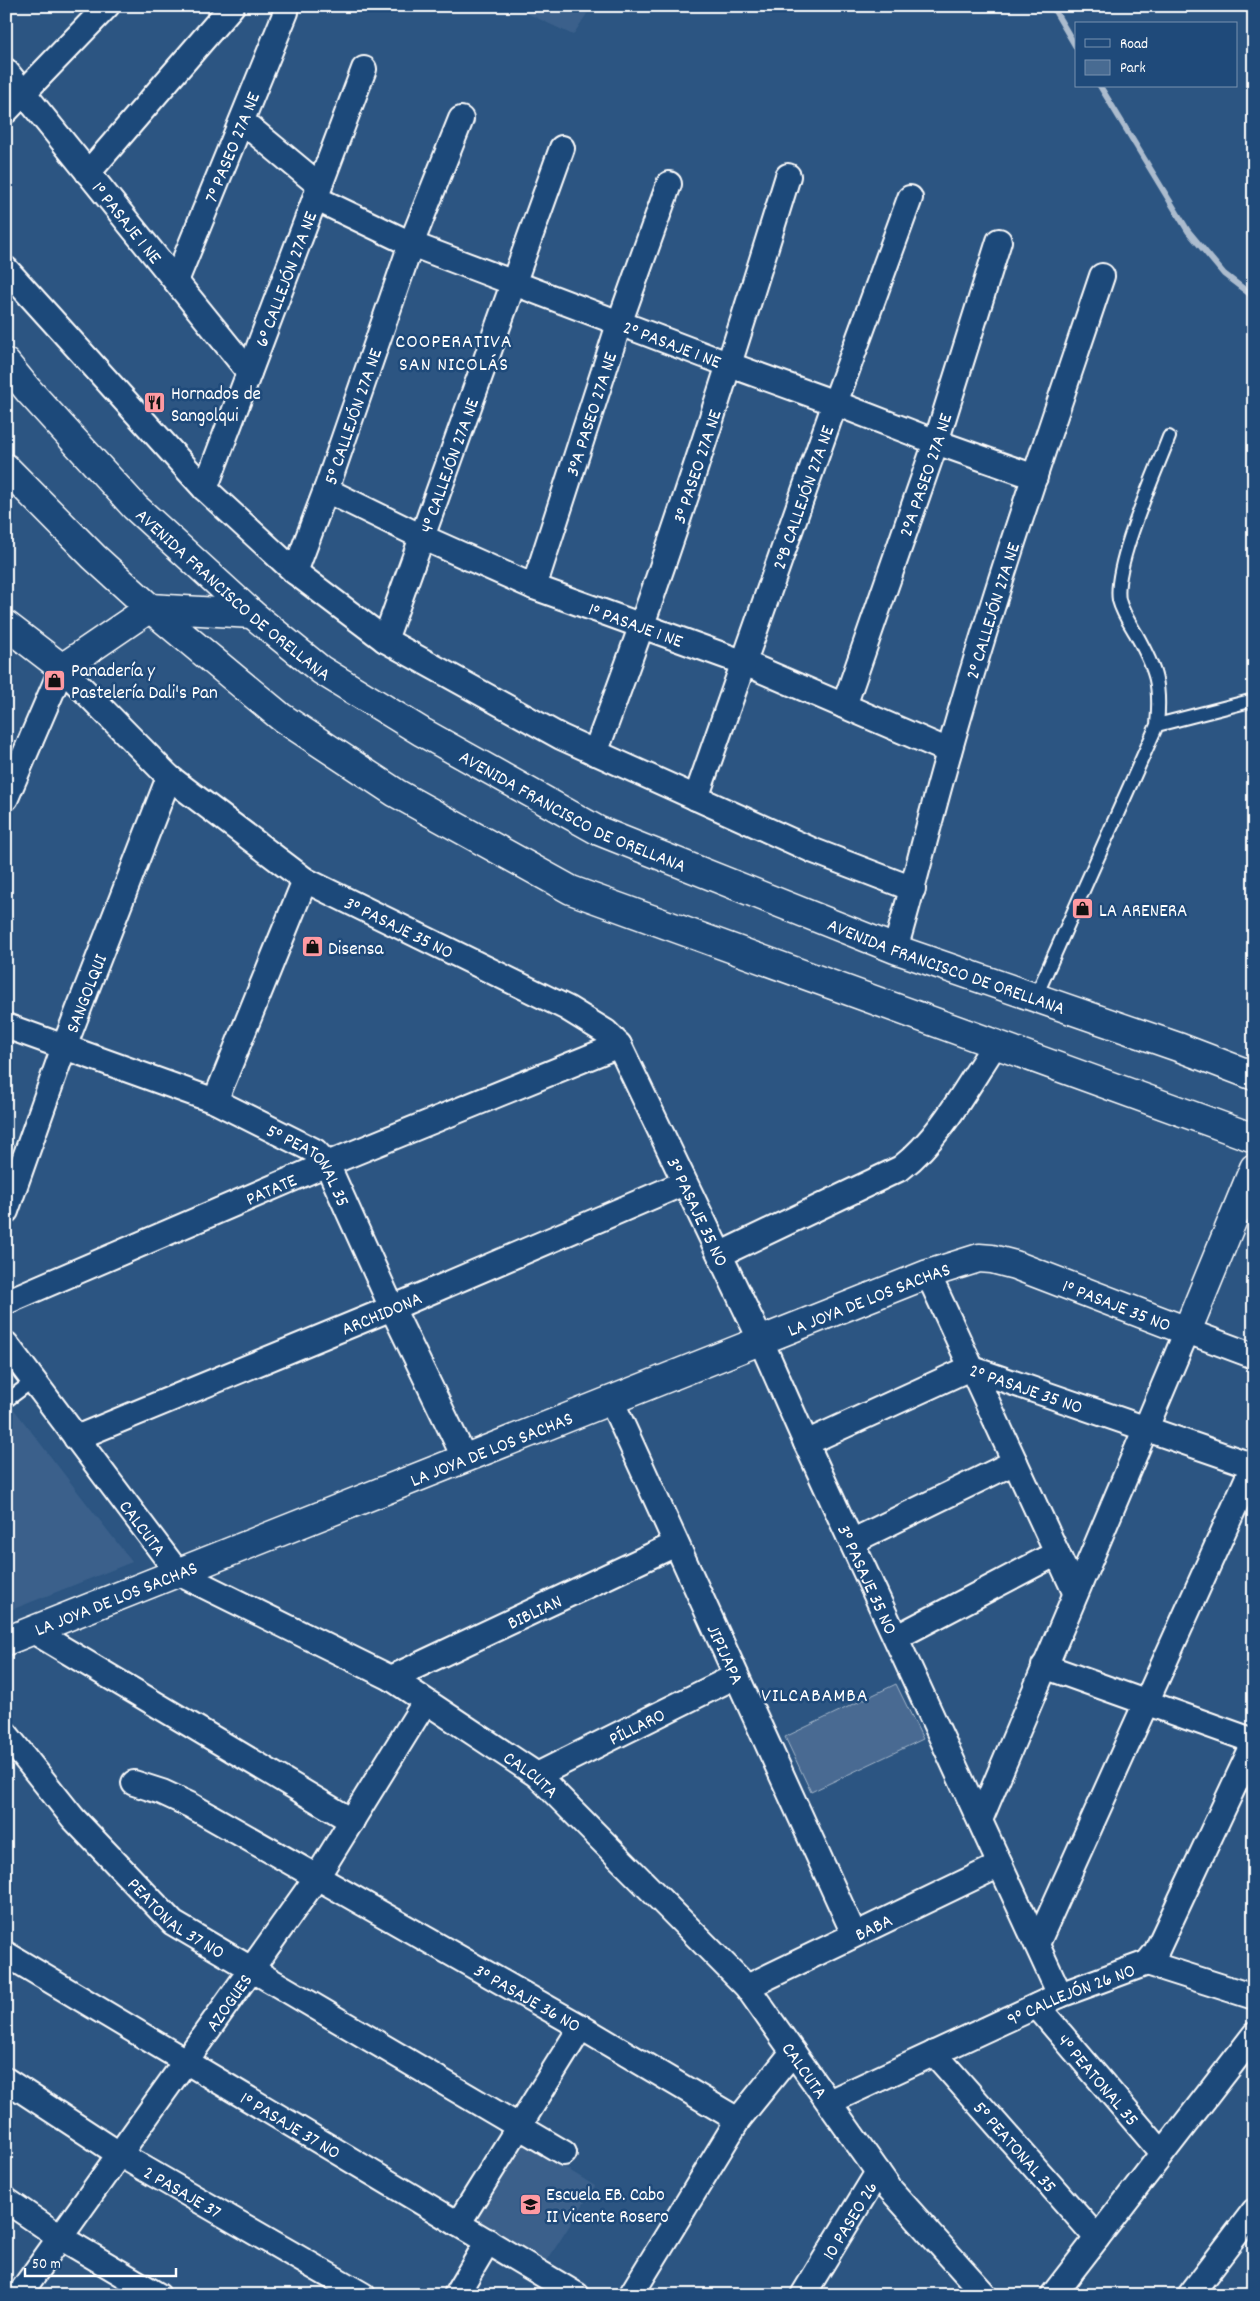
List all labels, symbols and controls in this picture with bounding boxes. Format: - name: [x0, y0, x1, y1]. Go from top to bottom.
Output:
- legend: [1075, 22, 1238, 88]
- text: Road: [1120, 34, 1148, 56]
- text: Park: [1120, 58, 1146, 80]
- street label: 7° PASEO 27A NE: [199, 88, 269, 208]
- street label: 1° PASAJE 1 NE: [84, 177, 167, 271]
- street label: 6° CALLEJÓN 27A NE: [250, 208, 326, 352]
- street label: 2° PASAJE 1 NE: [618, 316, 724, 377]
- district label: COOPERATIVA SAN NICOLÁS: [395, 329, 513, 380]
- street label: 5° CALLEJÓN 27A NE: [319, 345, 391, 489]
- street label: 3°A PASEO 27A NE: [561, 349, 626, 480]
- place label: Hornados de Sangolqui: [171, 382, 261, 431]
- restaurant icon: Hornados de Sangolqui: [143, 391, 167, 415]
- street label: 4° CALLEJÓN 27A NE: [415, 395, 488, 537]
- street label: 3° PASEO 27A NE: [668, 406, 731, 528]
- street label: 2°A PASEO 27A NE: [894, 410, 961, 541]
- street label: 2°B CALLEJÓN 27A NE: [767, 422, 843, 574]
- street label: AVENIDA FRANCISCO DE ORELLANA: [128, 504, 335, 690]
- street label: 2° CALLEJÓN 27A NE: [961, 539, 1029, 683]
- street label: 1° PASAJE 1 NE: [584, 598, 686, 657]
- place label: Panadería y Pastelería Dali's Pan: [71, 659, 218, 708]
- shop icon: Panadería y Pastelería Dali's Pan: [43, 668, 67, 692]
- street label: AVENIDA FRANCISCO DE ORELLANA: [453, 745, 690, 881]
- street label: 3° PASAJE 35 NO: [339, 891, 457, 967]
- shop icon: LA ARENERA: [1071, 897, 1095, 921]
- place label: LA ARENERA: [1099, 899, 1187, 926]
- street label: AVENIDA FRANCISCO DE ORELLANA: [822, 913, 1068, 1024]
- shop icon: Disensa: [300, 935, 324, 959]
- place label: Disensa: [328, 937, 384, 964]
- street label: SANGOLQUI: [61, 951, 116, 1038]
- street label: 5° PEATONAL 35: [261, 1119, 355, 1212]
- street label: 3° PASAJE 35 NO: [658, 1153, 733, 1272]
- street label: PATATE: [242, 1168, 302, 1214]
- street label: LA JOYA DE LOS SACHAS: [784, 1258, 954, 1346]
- street label: 1° PASAJE 35 NO: [1058, 1274, 1174, 1341]
- street label: ARCHIDONA: [338, 1287, 427, 1344]
- street label: 2° PASAJE 35 NO: [965, 1359, 1086, 1423]
- street label: LA JOYA DE LOS SACHAS: [407, 1407, 578, 1496]
- street label: CALCUTA: [111, 1495, 171, 1563]
- street label: 3° PASAJE 35 NO: [828, 1521, 902, 1640]
- street label: LA JOYA DE LOS SACHAS: [32, 1556, 202, 1645]
- street label: BIBLIAN: [504, 1590, 567, 1638]
- street label: JIPIJAPA: [698, 1621, 749, 1690]
- district label: VILCABAMBA: [761, 1683, 869, 1711]
- street label: PÍLLARO: [605, 1703, 671, 1754]
- street label: CALCUTA: [497, 1746, 563, 1806]
- street label: PEATONAL 37 NO: [120, 1873, 229, 1967]
- street label: BABA: [851, 1909, 898, 1950]
- street label: 9° CALLEJÓN 26 NO: [1003, 1958, 1140, 2035]
- street label: 3° PASAJE 36 NO: [468, 1959, 585, 2041]
- street label: AZOGUES: [201, 1969, 261, 2038]
- street label: 4° PEATONAL 35: [1049, 2029, 1144, 2133]
- street label: CALCUTA: [773, 2038, 832, 2106]
- street label: 1° PASAJE 37 NO: [234, 2087, 345, 2168]
- street label: 5° PEATONAL 35: [965, 2096, 1061, 2200]
- street label: 2 PASAJE 37: [137, 2161, 225, 2227]
- street label: 10 PASEO 26: [817, 2177, 886, 2266]
- place label: Escuela EB. Cabo II Vicente Rosero: [546, 2183, 669, 2232]
- school or university icon: Escuela EB. Cabo II Vicente Rosero: [518, 2192, 542, 2216]
- scale bar: [25, 2246, 176, 2278]
- text: 50 m: [32, 2254, 61, 2276]

